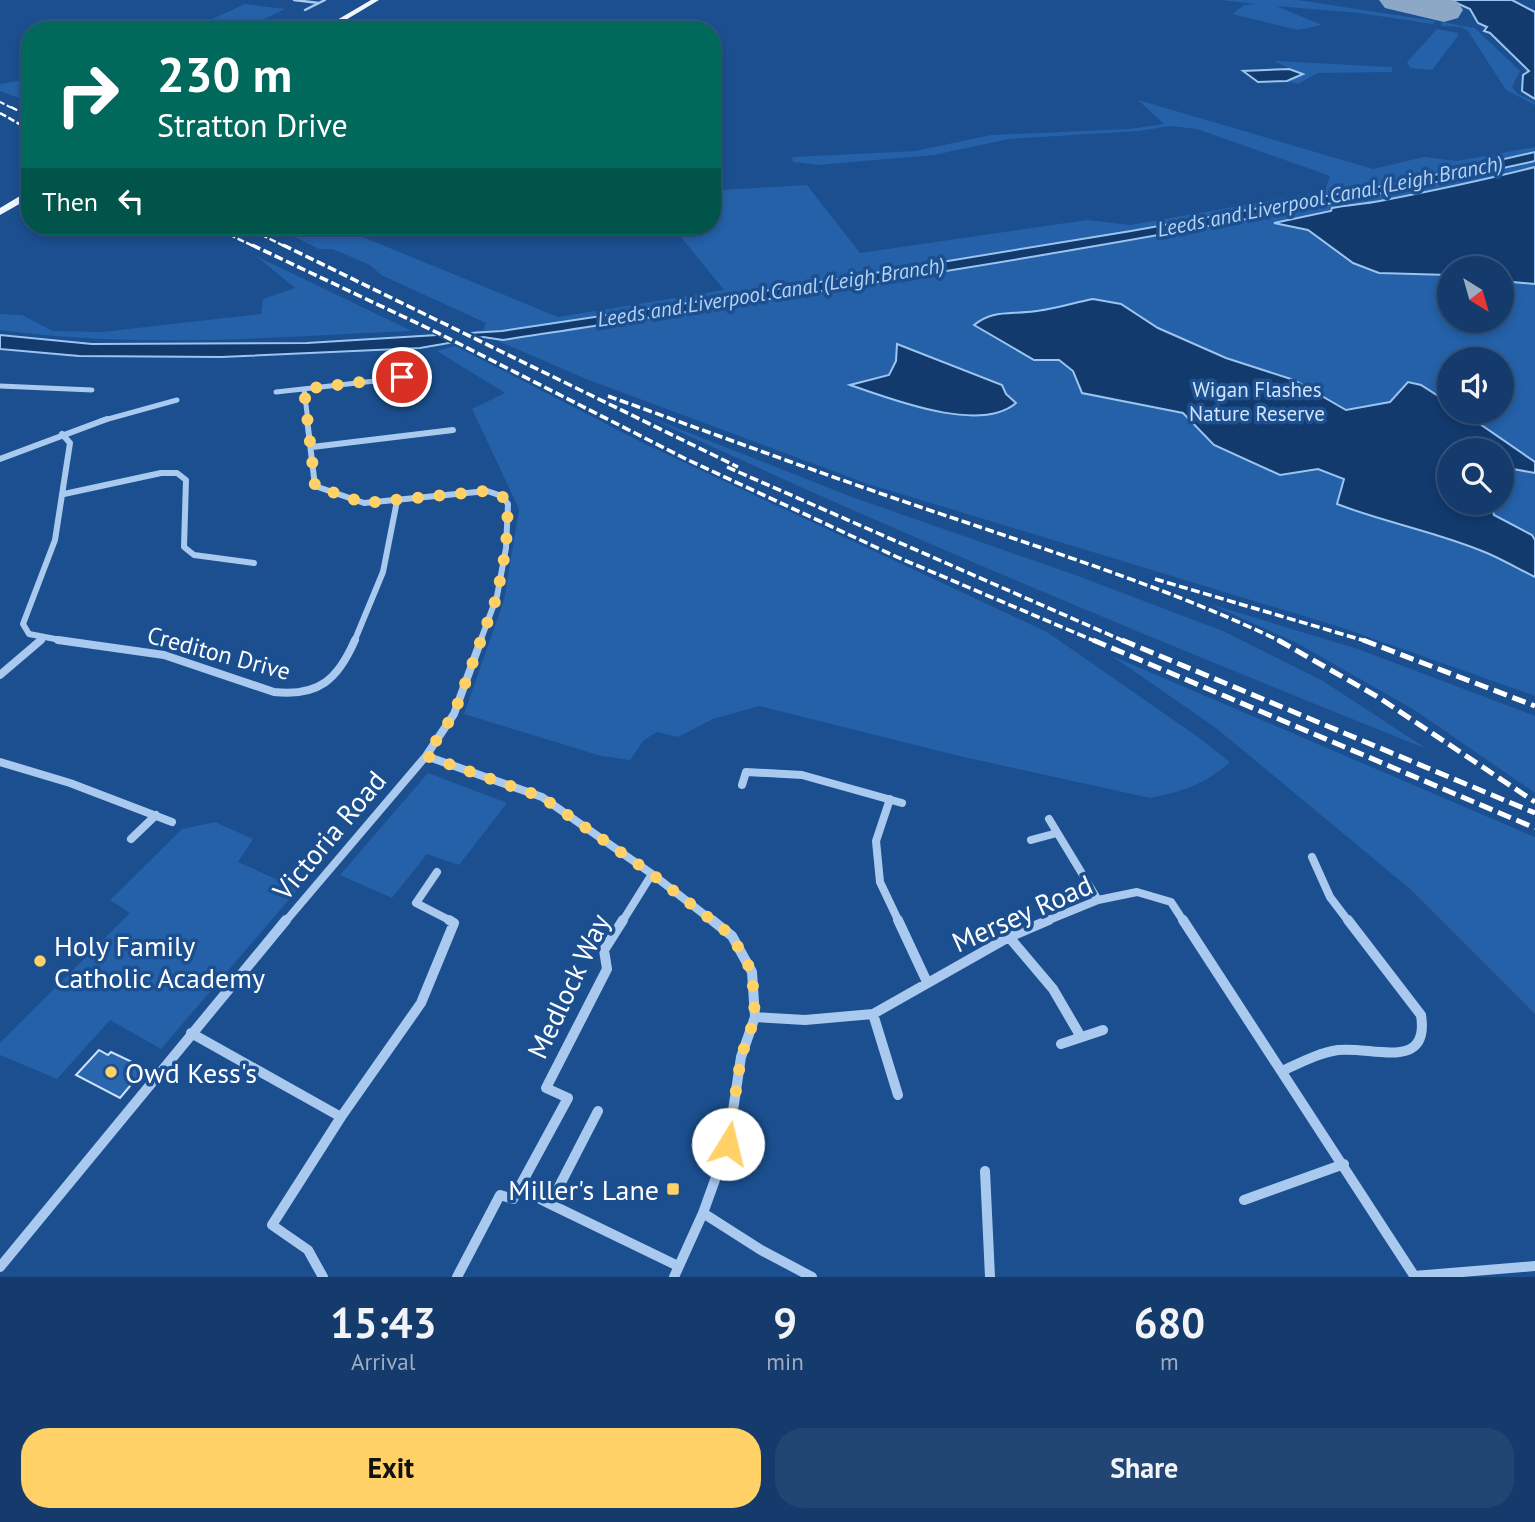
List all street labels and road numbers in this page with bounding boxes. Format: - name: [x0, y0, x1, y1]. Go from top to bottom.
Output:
- street label: Crediton Drive: [144, 619, 294, 687]
- street label: Victoria Road: [263, 763, 394, 908]
- street label: Mersey Road: [946, 866, 1098, 960]
- street label: Medlock Way: [518, 908, 618, 1064]

